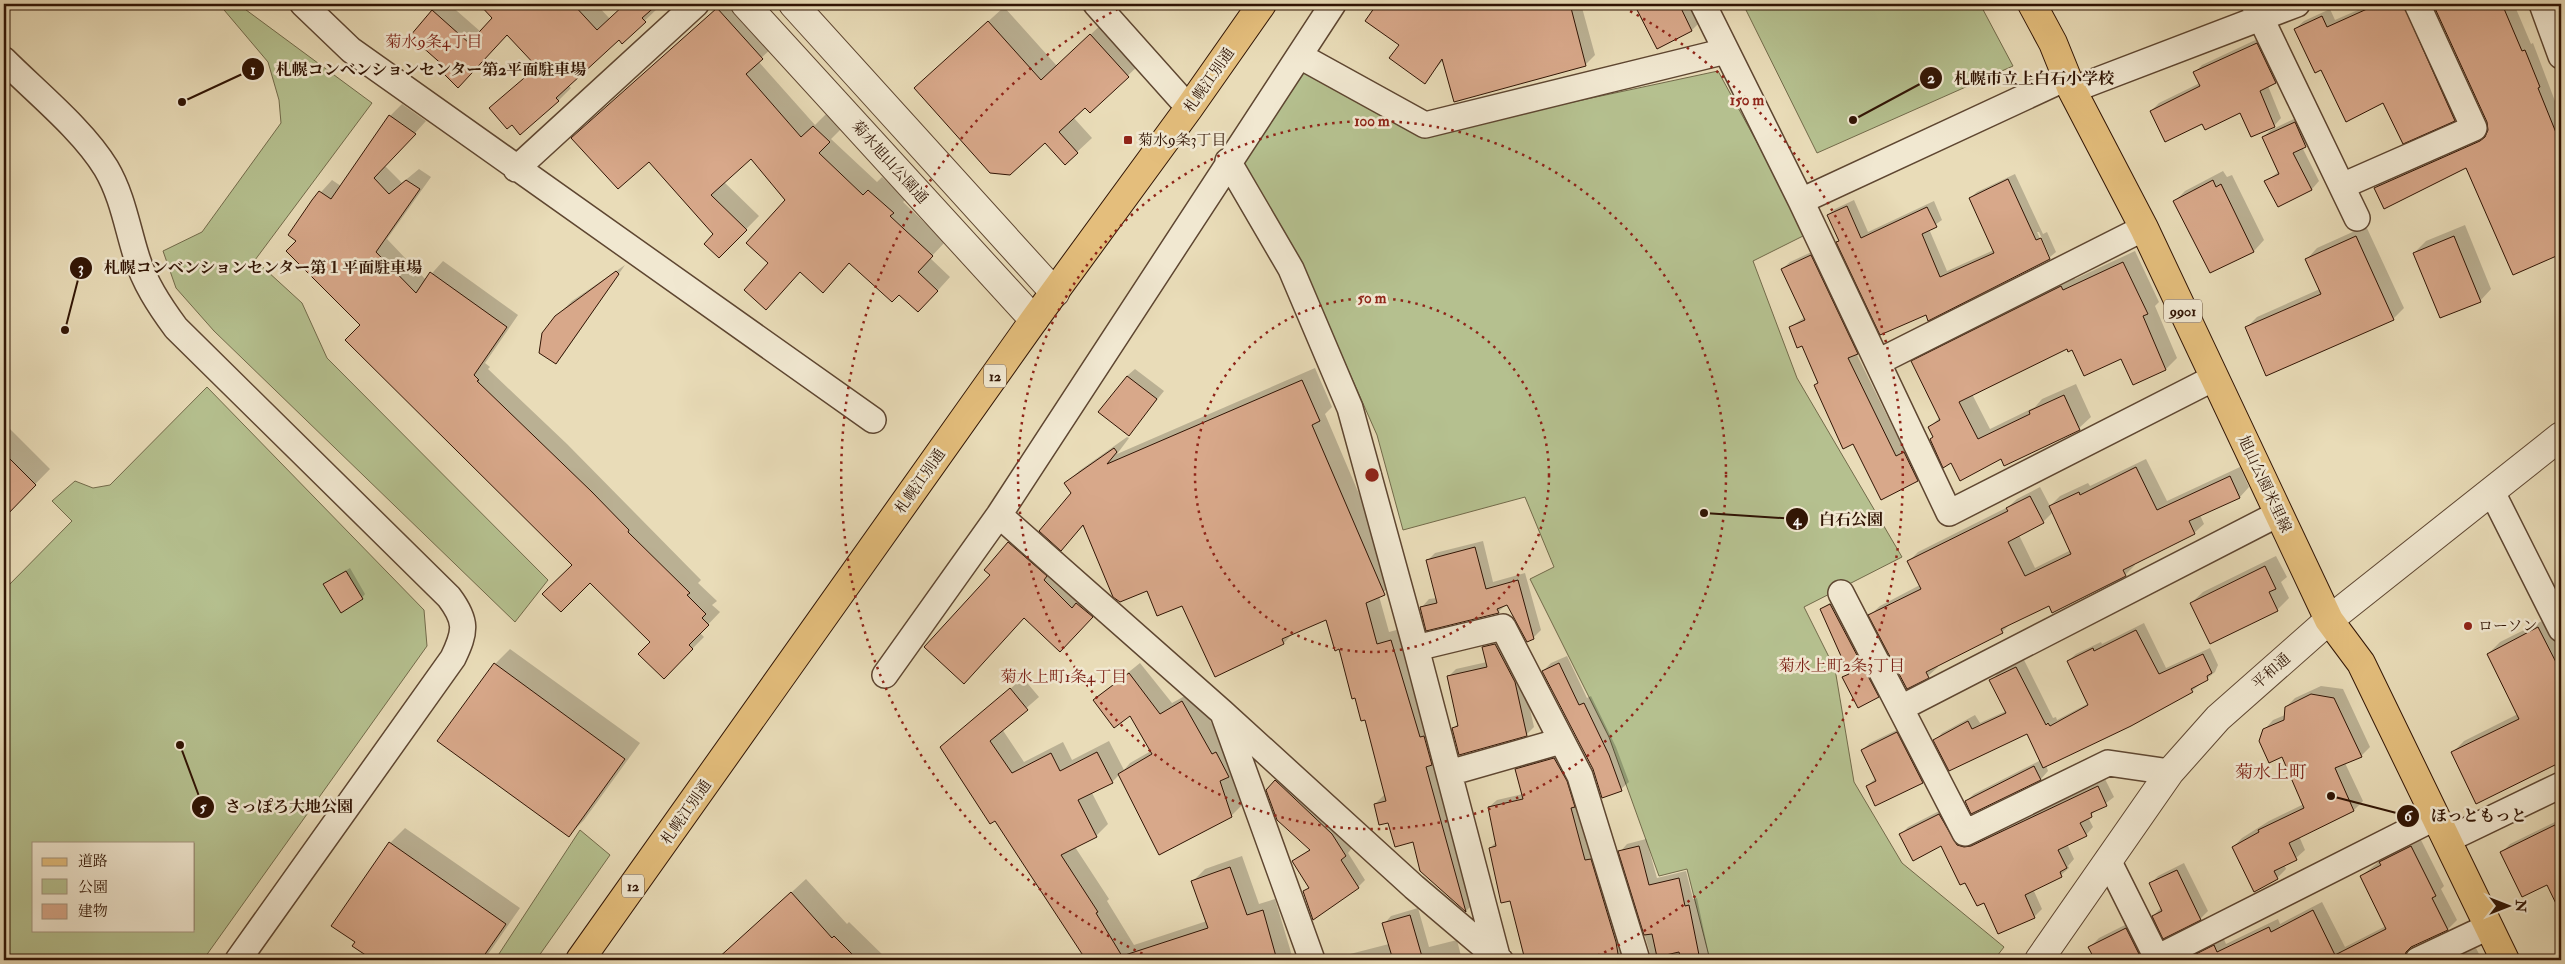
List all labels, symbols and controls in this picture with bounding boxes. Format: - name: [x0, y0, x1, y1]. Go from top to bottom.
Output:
- district label: 菊水9条4丁目: [386, 32, 482, 52]
- street label: 札幌江別通: [1180, 44, 1239, 116]
- callout: 札幌コンベンションセンター第2平面駐車場: [240, 54, 597, 85]
- text: 札幌コンベンションセンター第2平面駐車場: [276, 60, 586, 80]
- text: 1: [250, 61, 256, 80]
- callout: 札幌市立上白石小学校: [1919, 63, 2124, 94]
- text: 2: [1927, 69, 1935, 88]
- text: 札幌市立上白石小学校: [1954, 69, 2115, 89]
- text: 150 m: [1730, 91, 1764, 110]
- text: 100 m: [1354, 112, 1390, 131]
- street label: 菊水旭山公園通: [847, 117, 932, 208]
- place label: 菊水9条3丁目: [1138, 131, 1226, 150]
- marker: 菊水9条3丁目: [1122, 134, 1134, 146]
- callout: 札幌コンベンションセンター第１平面駐車場: [68, 252, 433, 283]
- text: 札幌コンベンションセンター第１平面駐車場: [104, 258, 422, 278]
- text: 3: [78, 259, 84, 278]
- text: 50 m: [1358, 289, 1387, 308]
- road number: 9901: [2164, 300, 2202, 322]
- road number: 12: [984, 364, 1006, 388]
- street label: 旭山公園米里線: [2234, 433, 2295, 536]
- street label: 札幌江別通: [891, 445, 950, 517]
- centre of rings: [1363, 466, 1381, 484]
- callout: 白石公園: [1784, 504, 1893, 535]
- text: 白石公園: [1819, 510, 1883, 530]
- text: 4: [1792, 511, 1802, 530]
- place label: ローソン: [2478, 617, 2537, 636]
- marker: ローソン: [2462, 620, 2474, 632]
- street label: 平和通: [2248, 649, 2294, 693]
- district label: 菊水上町2条3丁目: [1779, 656, 1905, 676]
- district label: 菊水上町1条4丁目: [1001, 667, 1127, 687]
- district label: 菊水上町: [2235, 761, 2307, 784]
- street label: 札幌江別通: [657, 776, 716, 848]
- callout: さっぽろ大地公園: [190, 791, 363, 822]
- text: さっぽろ大地公園: [225, 797, 353, 817]
- text: 5: [200, 798, 207, 817]
- callout: ほっともっと: [2396, 800, 2537, 831]
- text: ほっともっと: [2431, 806, 2527, 826]
- text: 6: [2404, 807, 2413, 826]
- legend: [32, 842, 195, 932]
- text: 道路: [78, 852, 108, 871]
- road number: 12: [622, 874, 644, 898]
- text: 公園: [78, 878, 108, 897]
- north arrow: [2482, 882, 2532, 932]
- text: N: [2512, 899, 2529, 913]
- text: 建物: [78, 902, 108, 921]

